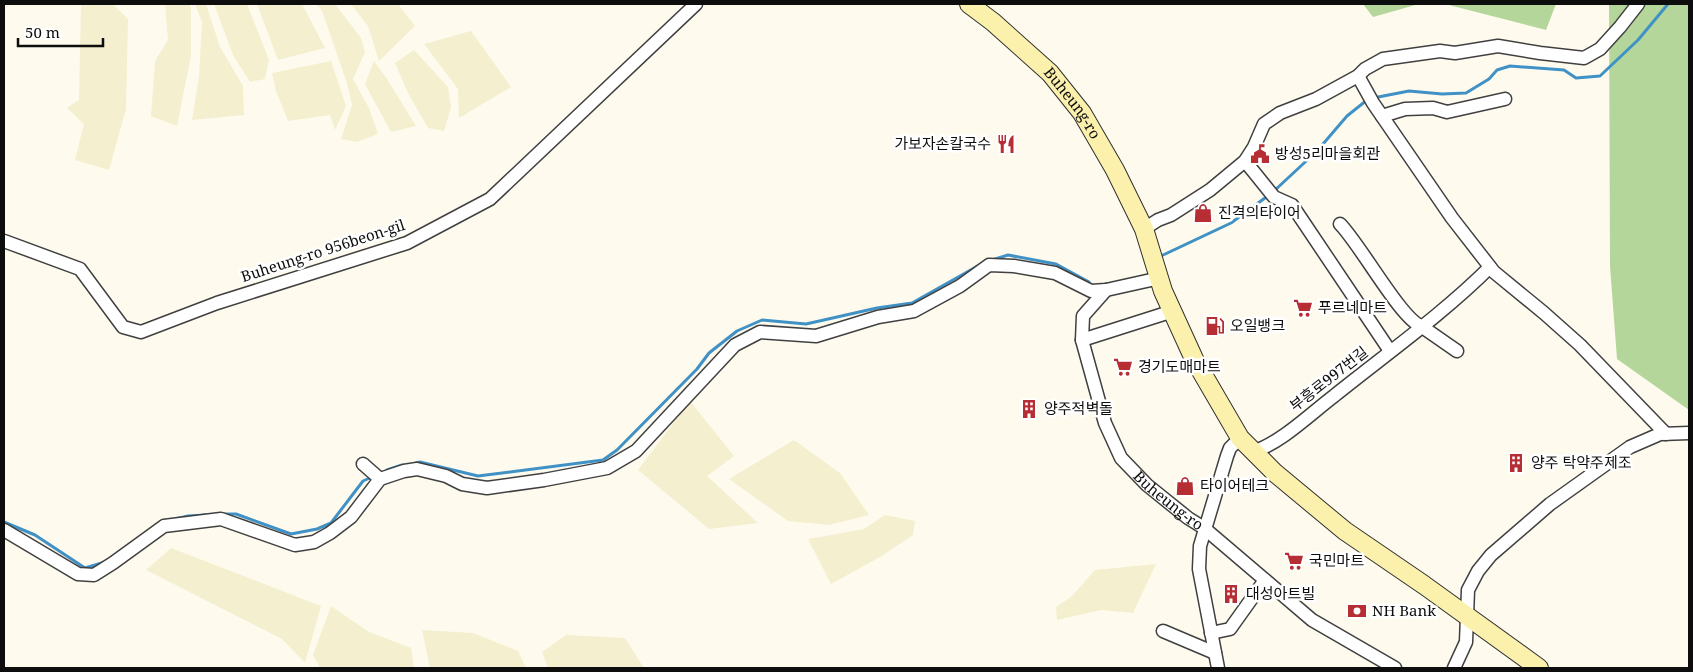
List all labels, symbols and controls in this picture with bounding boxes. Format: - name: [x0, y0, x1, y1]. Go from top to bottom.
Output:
- scale bar: [18, 15, 102, 47]
- text: 50 m: [25, 22, 60, 42]
- street label: Buheung-ro: [1040, 62, 1106, 142]
- place label: 가보자손칼국수: [894, 133, 991, 153]
- restaurant icon: 가보자손칼국수: [995, 133, 1017, 155]
- public building icon: 방성5리마을회관: [1249, 143, 1271, 165]
- place label: 방성5리마을회관: [1275, 143, 1380, 163]
- shop icon: 진격의타이어: [1192, 202, 1214, 224]
- place label: 진격의타이어: [1218, 202, 1301, 222]
- street label: Buheung-ro 956beon-gil: [238, 214, 408, 286]
- supermarket icon: 푸르네마트: [1292, 297, 1314, 319]
- place label: 푸르네마트: [1318, 297, 1387, 317]
- fuel station icon: 오일뱅크: [1204, 315, 1226, 337]
- place label: 오일뱅크: [1230, 315, 1285, 335]
- street label: 부흥로997번길: [1285, 341, 1372, 415]
- supermarket icon: 경기도매마트: [1112, 356, 1134, 378]
- place label: 경기도매마트: [1138, 356, 1221, 376]
- building icon: 양주적벽돌: [1018, 398, 1040, 420]
- place label: 양주적벽돌: [1044, 398, 1113, 418]
- building icon: 양주 탁약주제조: [1505, 452, 1527, 474]
- place label: 양주 탁약주제조: [1531, 452, 1632, 472]
- street label: Buheung-ro: [1129, 466, 1207, 534]
- shop icon: 타이어테크: [1174, 475, 1196, 497]
- place label: 타이어테크: [1200, 475, 1269, 495]
- supermarket icon: 국민마트: [1283, 550, 1305, 572]
- place label: 국민마트: [1309, 550, 1364, 570]
- building icon: 대성아트빌: [1220, 583, 1242, 605]
- place label: 대성아트빌: [1246, 583, 1315, 603]
- bank icon: NH Bank: [1346, 600, 1368, 622]
- place label: NH Bank: [1372, 600, 1436, 620]

